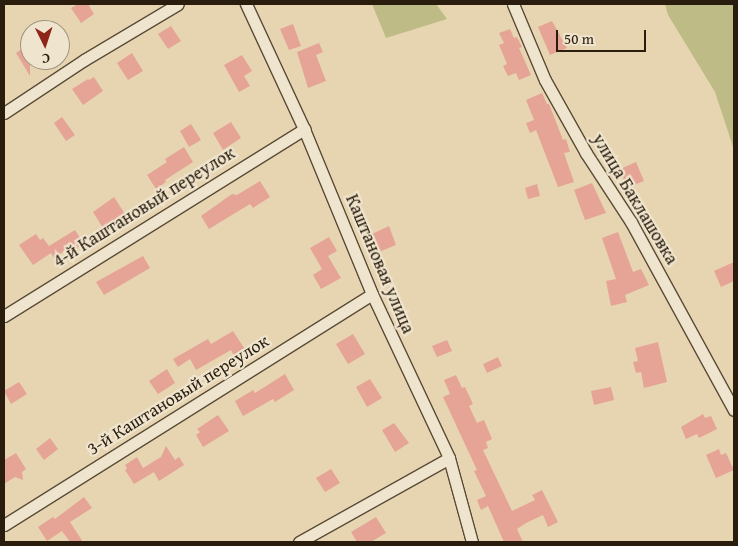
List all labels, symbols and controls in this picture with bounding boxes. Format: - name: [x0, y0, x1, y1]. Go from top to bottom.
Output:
- north arrow: [20, 20, 70, 70]
- scale bar: [558, 20, 648, 52]
- text: 50 m: [564, 28, 594, 49]
- text: С: [41, 49, 51, 69]
- street label: улица Баклашовка: [587, 130, 683, 268]
- street label: 4-й Каштановый переулок: [49, 142, 239, 272]
- street label: Каштановая улица: [341, 191, 419, 337]
- street label: 3-й Каштановый переулок: [83, 330, 273, 460]

